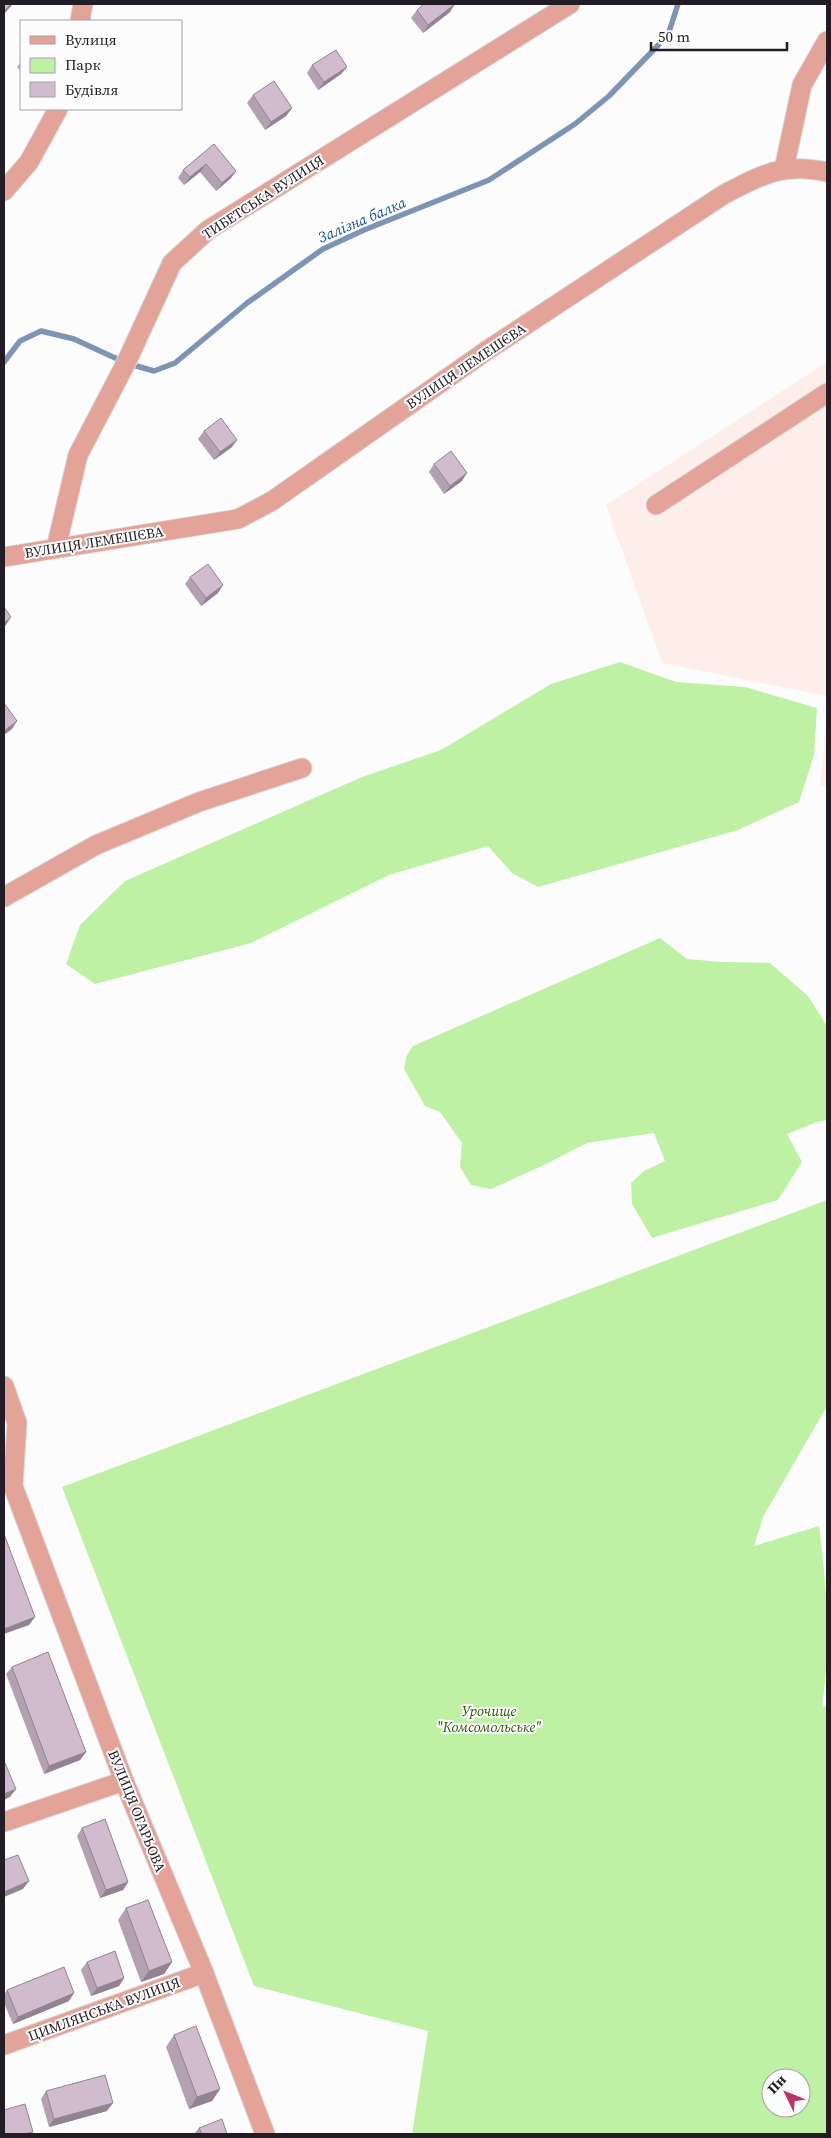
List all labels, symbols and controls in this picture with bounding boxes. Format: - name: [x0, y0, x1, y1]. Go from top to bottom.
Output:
- legend: [20, 20, 182, 110]
- scale bar: [651, 20, 787, 52]
- text: 50 m: [658, 26, 690, 47]
- text: Вулиця: [65, 29, 117, 50]
- text: Парк: [65, 54, 101, 75]
- text: Будівля: [65, 79, 118, 100]
- street label: ТИБЕТСЬКА ВУЛИЦЯ: [198, 150, 328, 244]
- water label: Залізна балка: [315, 192, 409, 247]
- street label: ВУЛИЦЯ ЛЕМЕШЄВА: [402, 318, 530, 414]
- street label: ВУЛИЦЯ ЛЕМЕШЄВА: [23, 521, 166, 563]
- park label: Урочище "Комсомольське": [437, 1701, 541, 1737]
- street label: ВУЛИЦЯ ОГАРЬОВА: [103, 1747, 171, 1876]
- street label: ЦИМЛЯНСЬКА ВУЛИЦЯ: [25, 1972, 183, 2046]
- north arrow: [761, 2068, 811, 2118]
- text: Пн: [762, 2070, 790, 2098]

